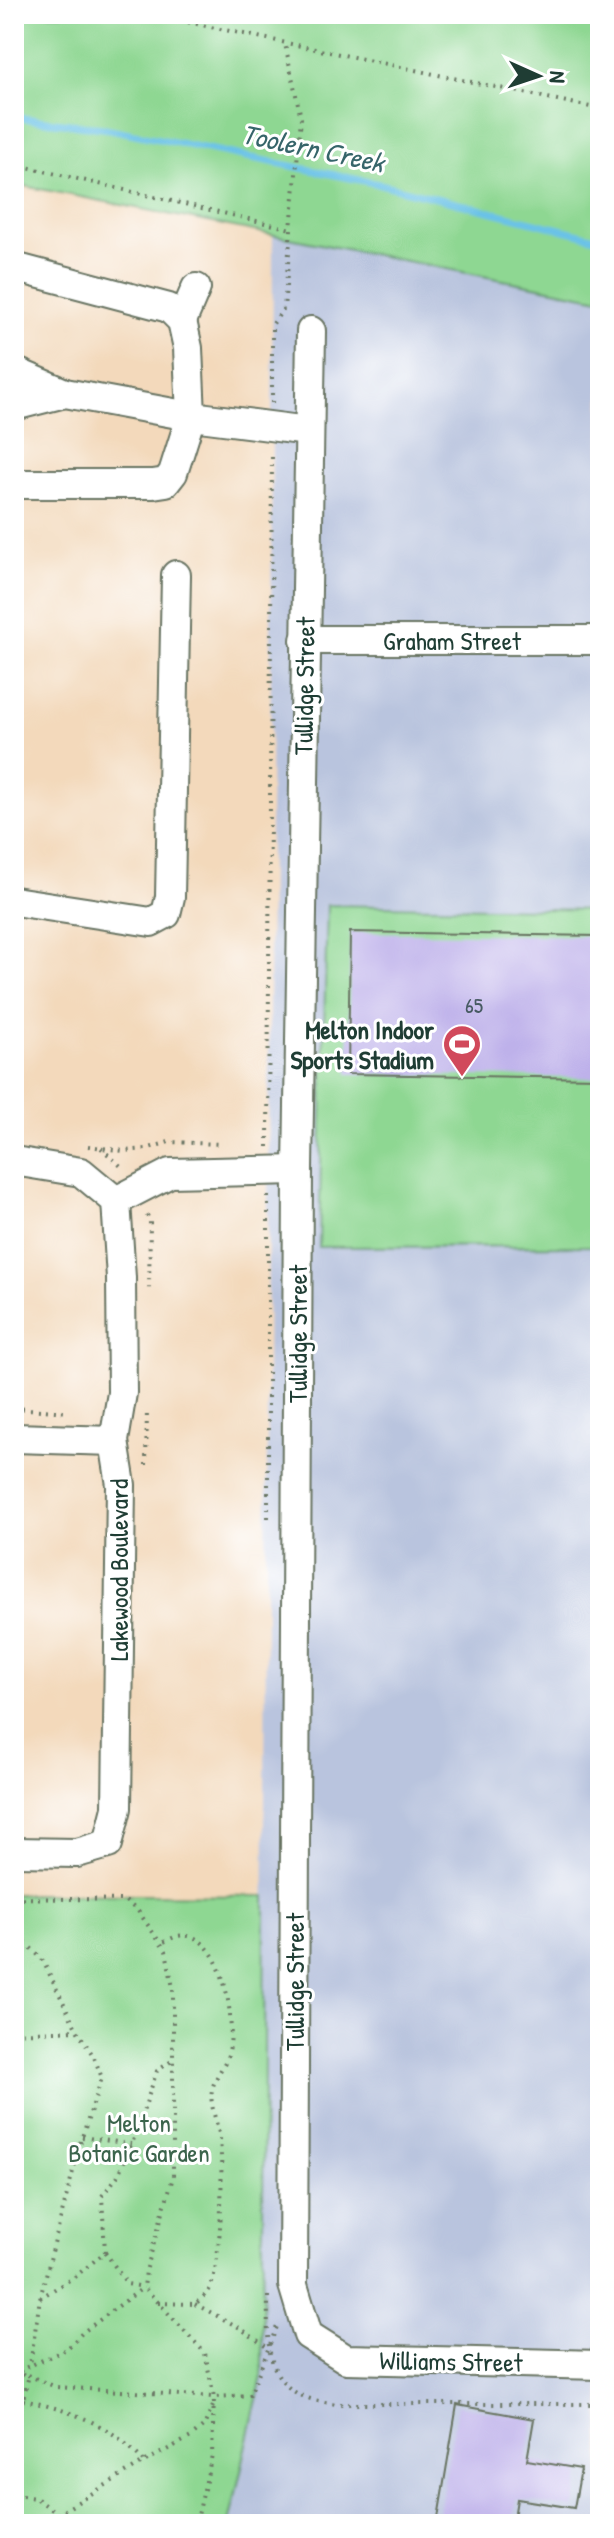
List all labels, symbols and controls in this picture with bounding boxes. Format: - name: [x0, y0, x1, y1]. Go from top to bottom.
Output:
- north arrow: [498, 36, 578, 116]
- text: N: [543, 70, 573, 84]
- water label: Toolern Creek: [239, 114, 390, 182]
- street label: Tullidge Street: [285, 616, 323, 755]
- street label: Graham Street: [383, 623, 522, 658]
- house number: 65: [465, 990, 483, 1020]
- place label: Melton Indoor Sports Stadium: [290, 1012, 435, 1078]
- sports icon: Melton Indoor Sports Stadium: [441, 1023, 483, 1078]
- street label: Tullidge Street: [280, 1264, 315, 1403]
- street label: Lakewood Boulevard: [101, 1479, 136, 1661]
- street label: Tullidge Street: [277, 1912, 312, 2051]
- park label: Melton Botanic Garden: [68, 2105, 210, 2170]
- street label: Williams Street: [379, 2342, 524, 2380]

